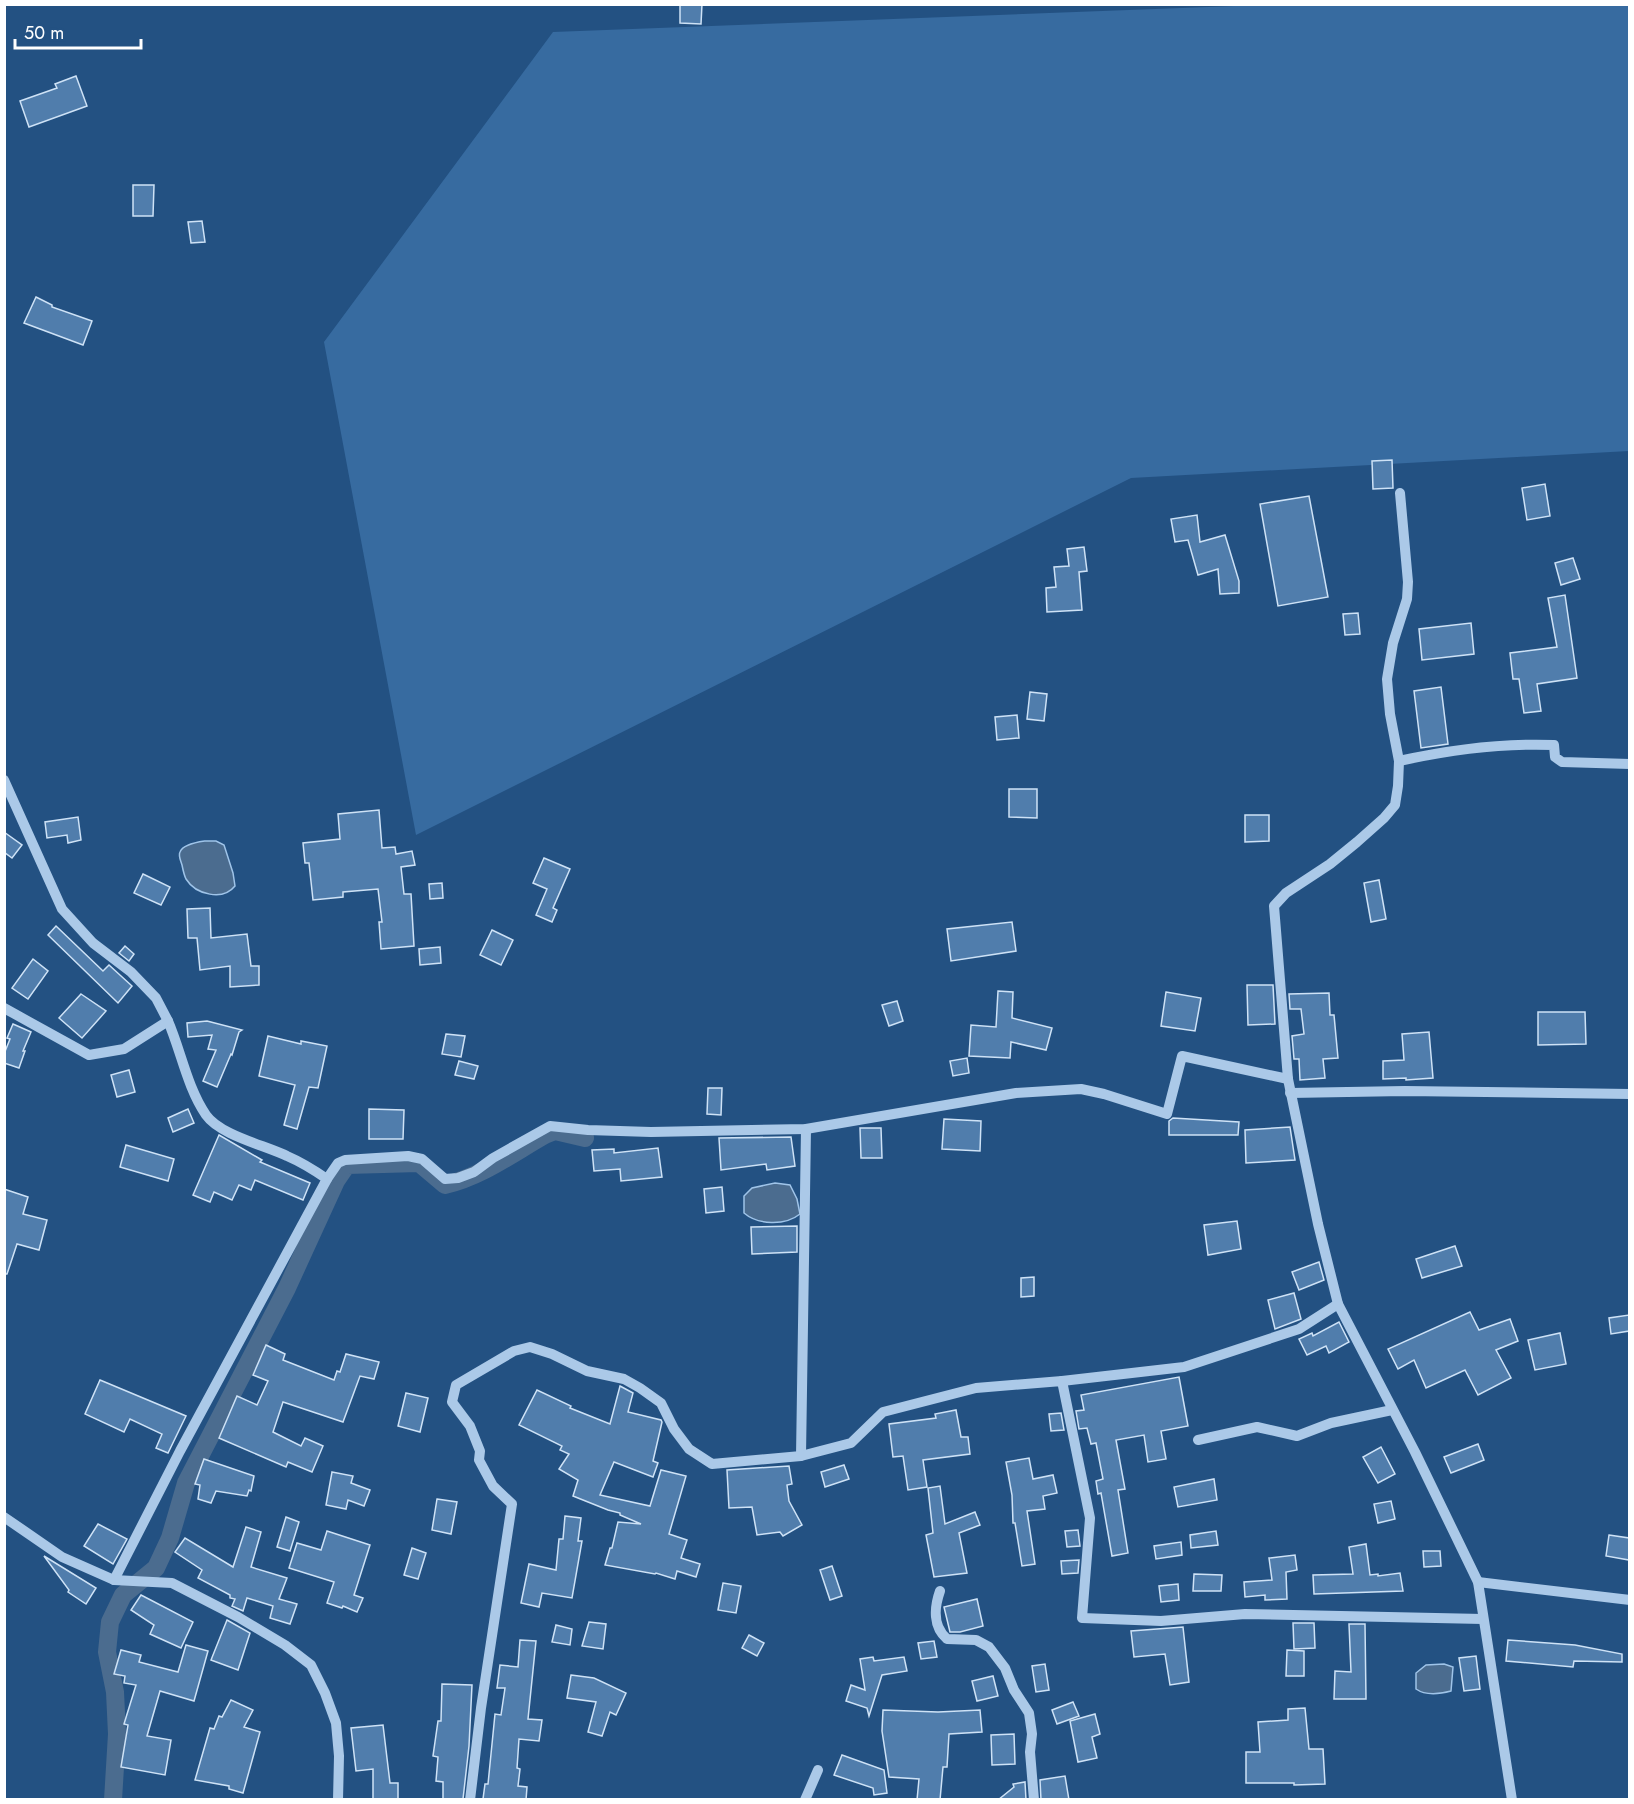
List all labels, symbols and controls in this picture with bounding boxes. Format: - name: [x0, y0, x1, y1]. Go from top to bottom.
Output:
- scale bar: [15, 12, 141, 50]
- text: 50 m: [24, 20, 64, 46]

